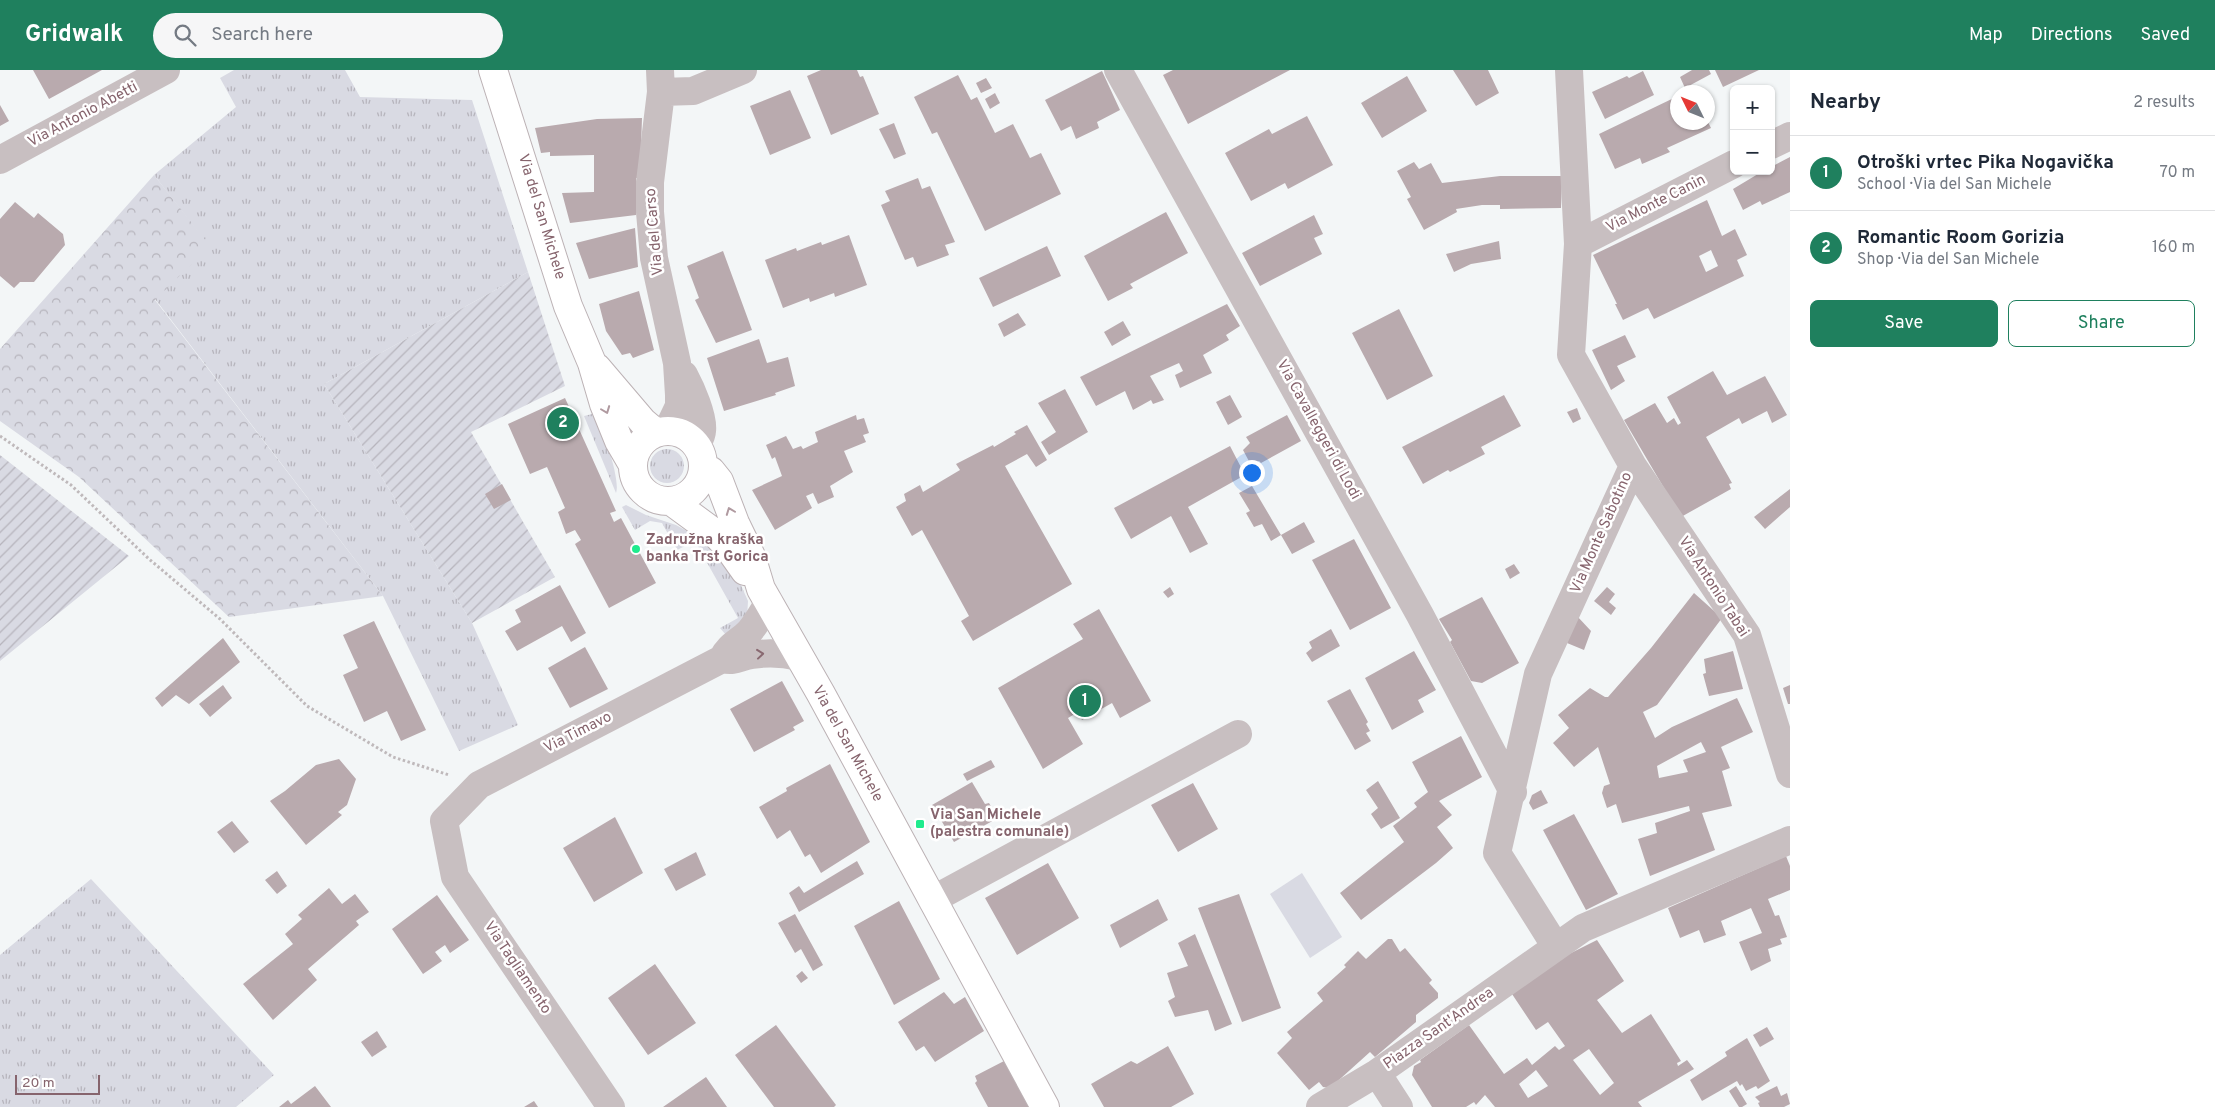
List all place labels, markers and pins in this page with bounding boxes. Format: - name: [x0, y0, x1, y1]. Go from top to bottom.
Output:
- pin: 2: [547, 404, 579, 442]
- place label: Zadružna kraška banka Trst Gorica: [646, 531, 769, 567]
- marker: Zadružna kraška banka Trst Gorica: [630, 543, 642, 555]
- pin: 1: [1069, 682, 1101, 720]
- place label: Via San Michele (palestra comunale): [930, 806, 1069, 842]
- marker: Via San Michele (palestra comunale): [914, 818, 926, 830]

